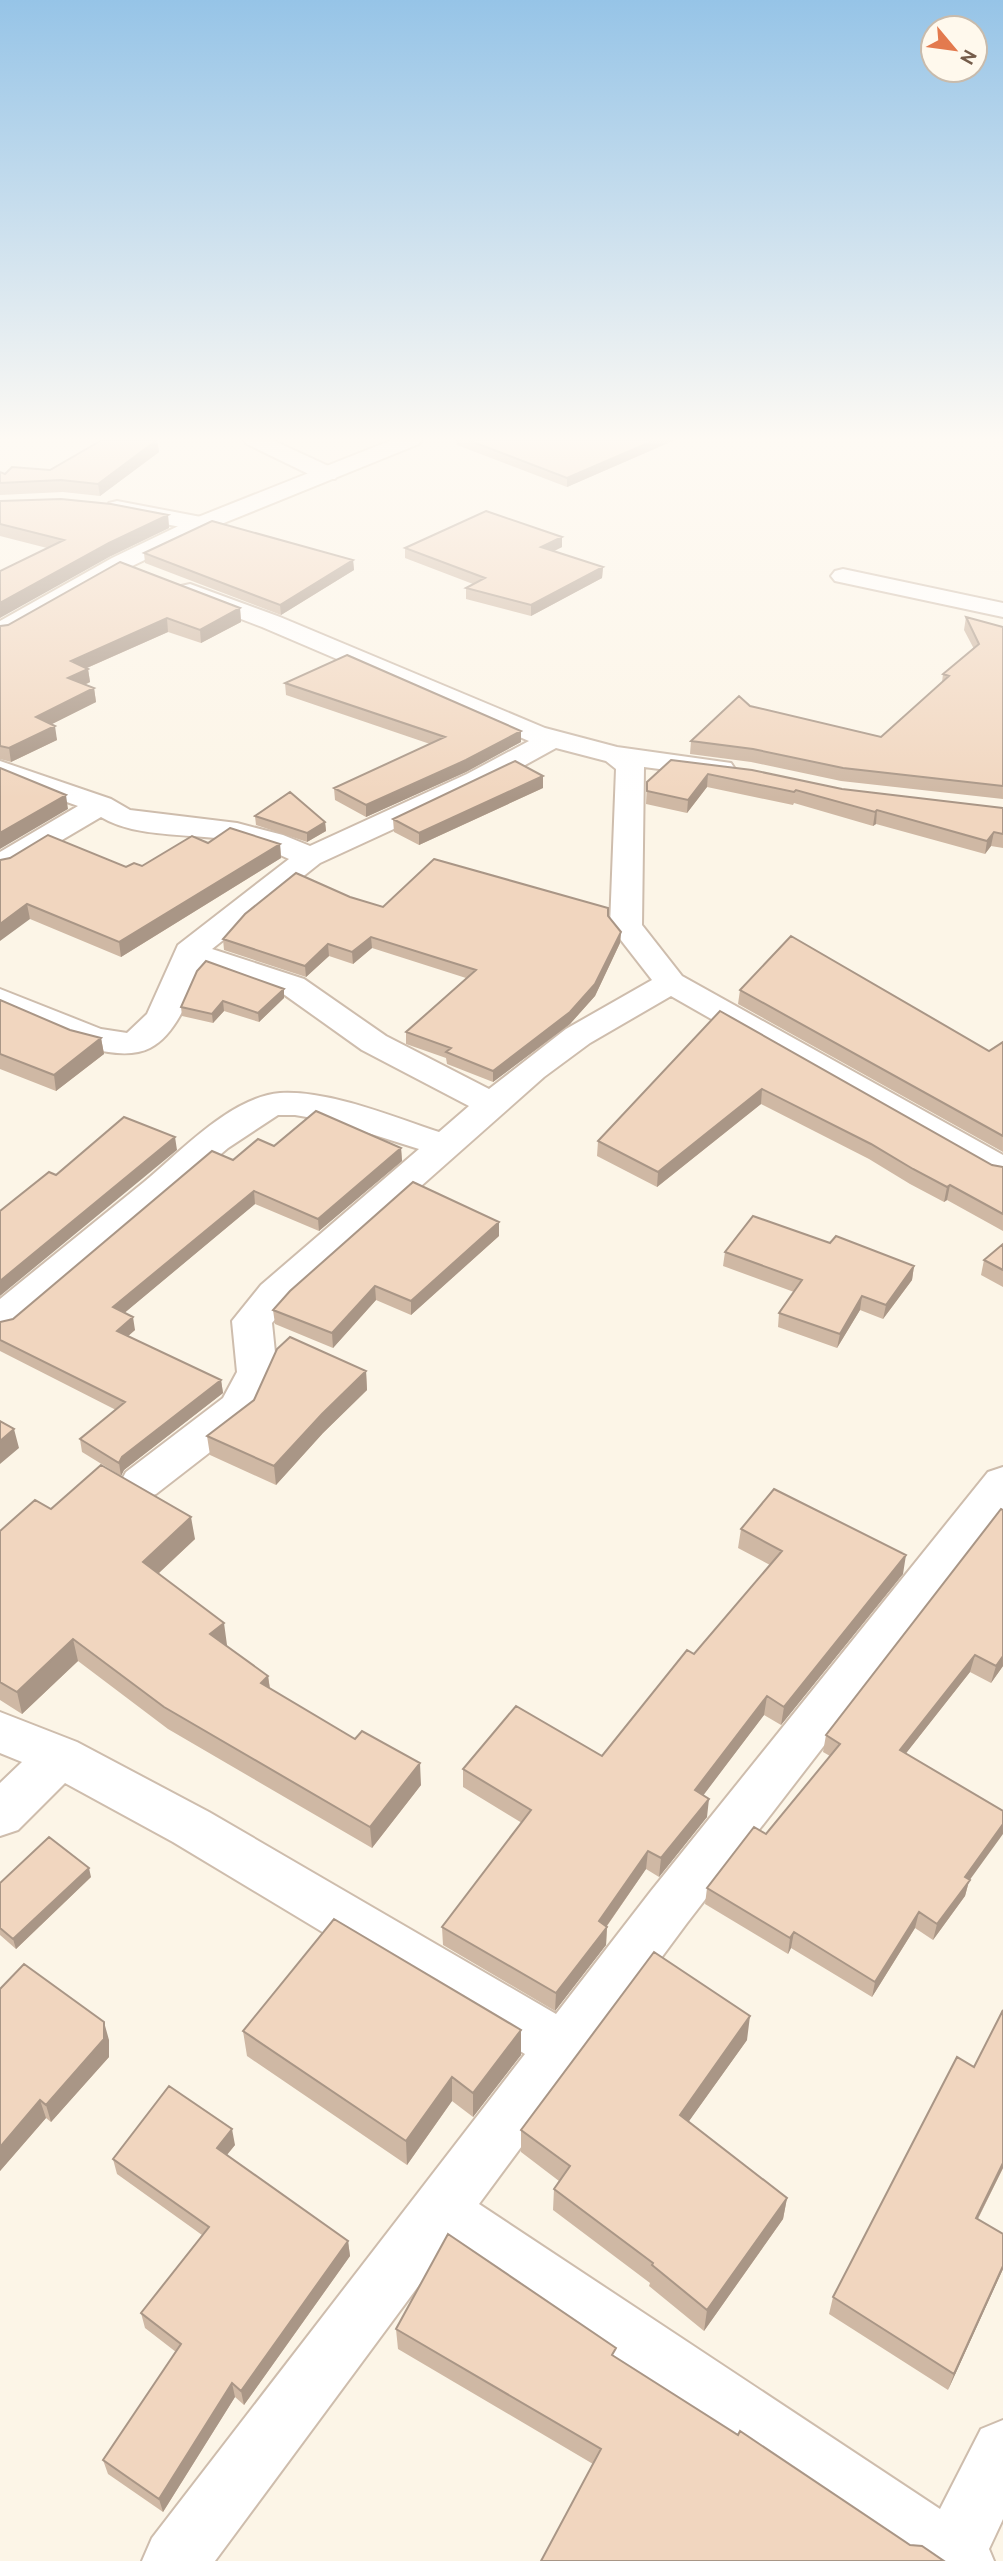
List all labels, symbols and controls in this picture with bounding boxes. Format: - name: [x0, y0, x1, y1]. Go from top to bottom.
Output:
- north arrow: [919, 14, 989, 84]
- text: N: [953, 44, 981, 68]

